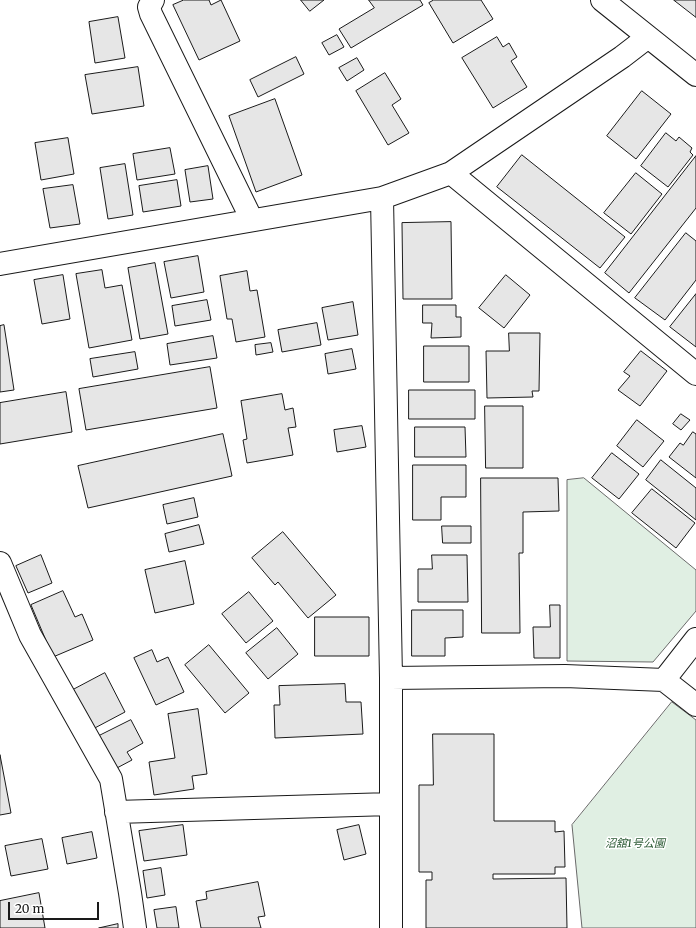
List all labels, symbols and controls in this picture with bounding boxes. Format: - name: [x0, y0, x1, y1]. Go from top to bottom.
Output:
- park label: 沼舘1号公園: [605, 837, 665, 851]
- scale bar: [10, 894, 101, 920]
- text: 20 m: [15, 901, 44, 916]

